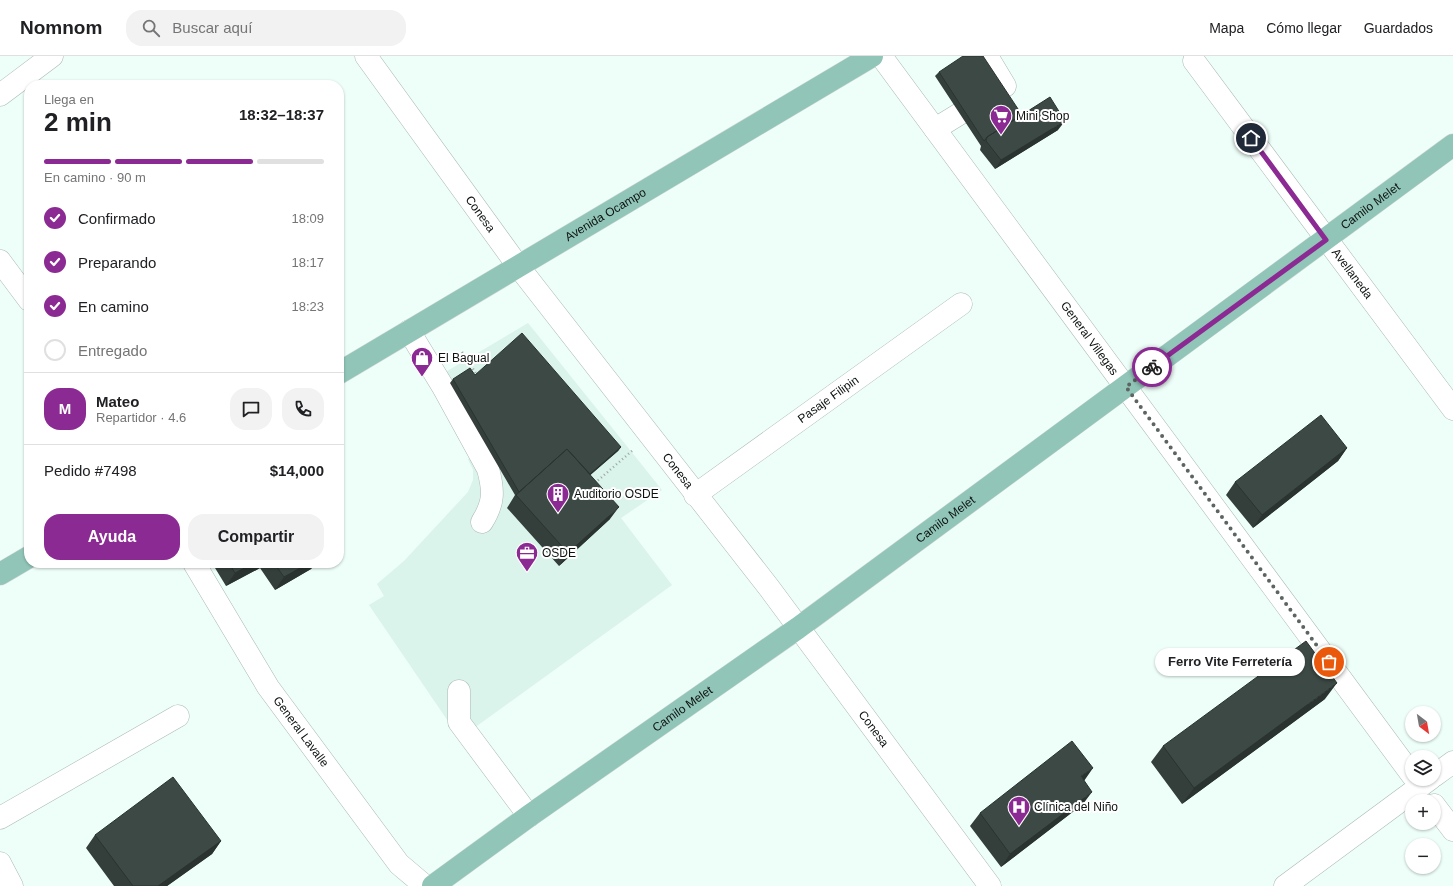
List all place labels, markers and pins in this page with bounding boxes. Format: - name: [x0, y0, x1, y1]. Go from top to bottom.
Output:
- supermarket icon: Mini Shop: [988, 103, 1014, 136]
- place label: Mini Shop: [1016, 109, 1070, 123]
- pin: [1234, 121, 1268, 155]
- shop icon: El Bagual: [409, 345, 435, 378]
- place label: El Bagual: [438, 351, 489, 365]
- building icon: Auditorio OSDE: [545, 481, 571, 514]
- place label: Auditorio OSDE: [574, 487, 659, 501]
- office icon: OSDE: [514, 540, 540, 573]
- place label: OSDE: [542, 546, 576, 560]
- pin: [1312, 645, 1346, 679]
- callout: Ferro Vite Ferretería: [1155, 648, 1305, 676]
- hospital icon: Clínica del Niño: [1006, 794, 1032, 827]
- place label: Clínica del Niño: [1034, 800, 1118, 814]

